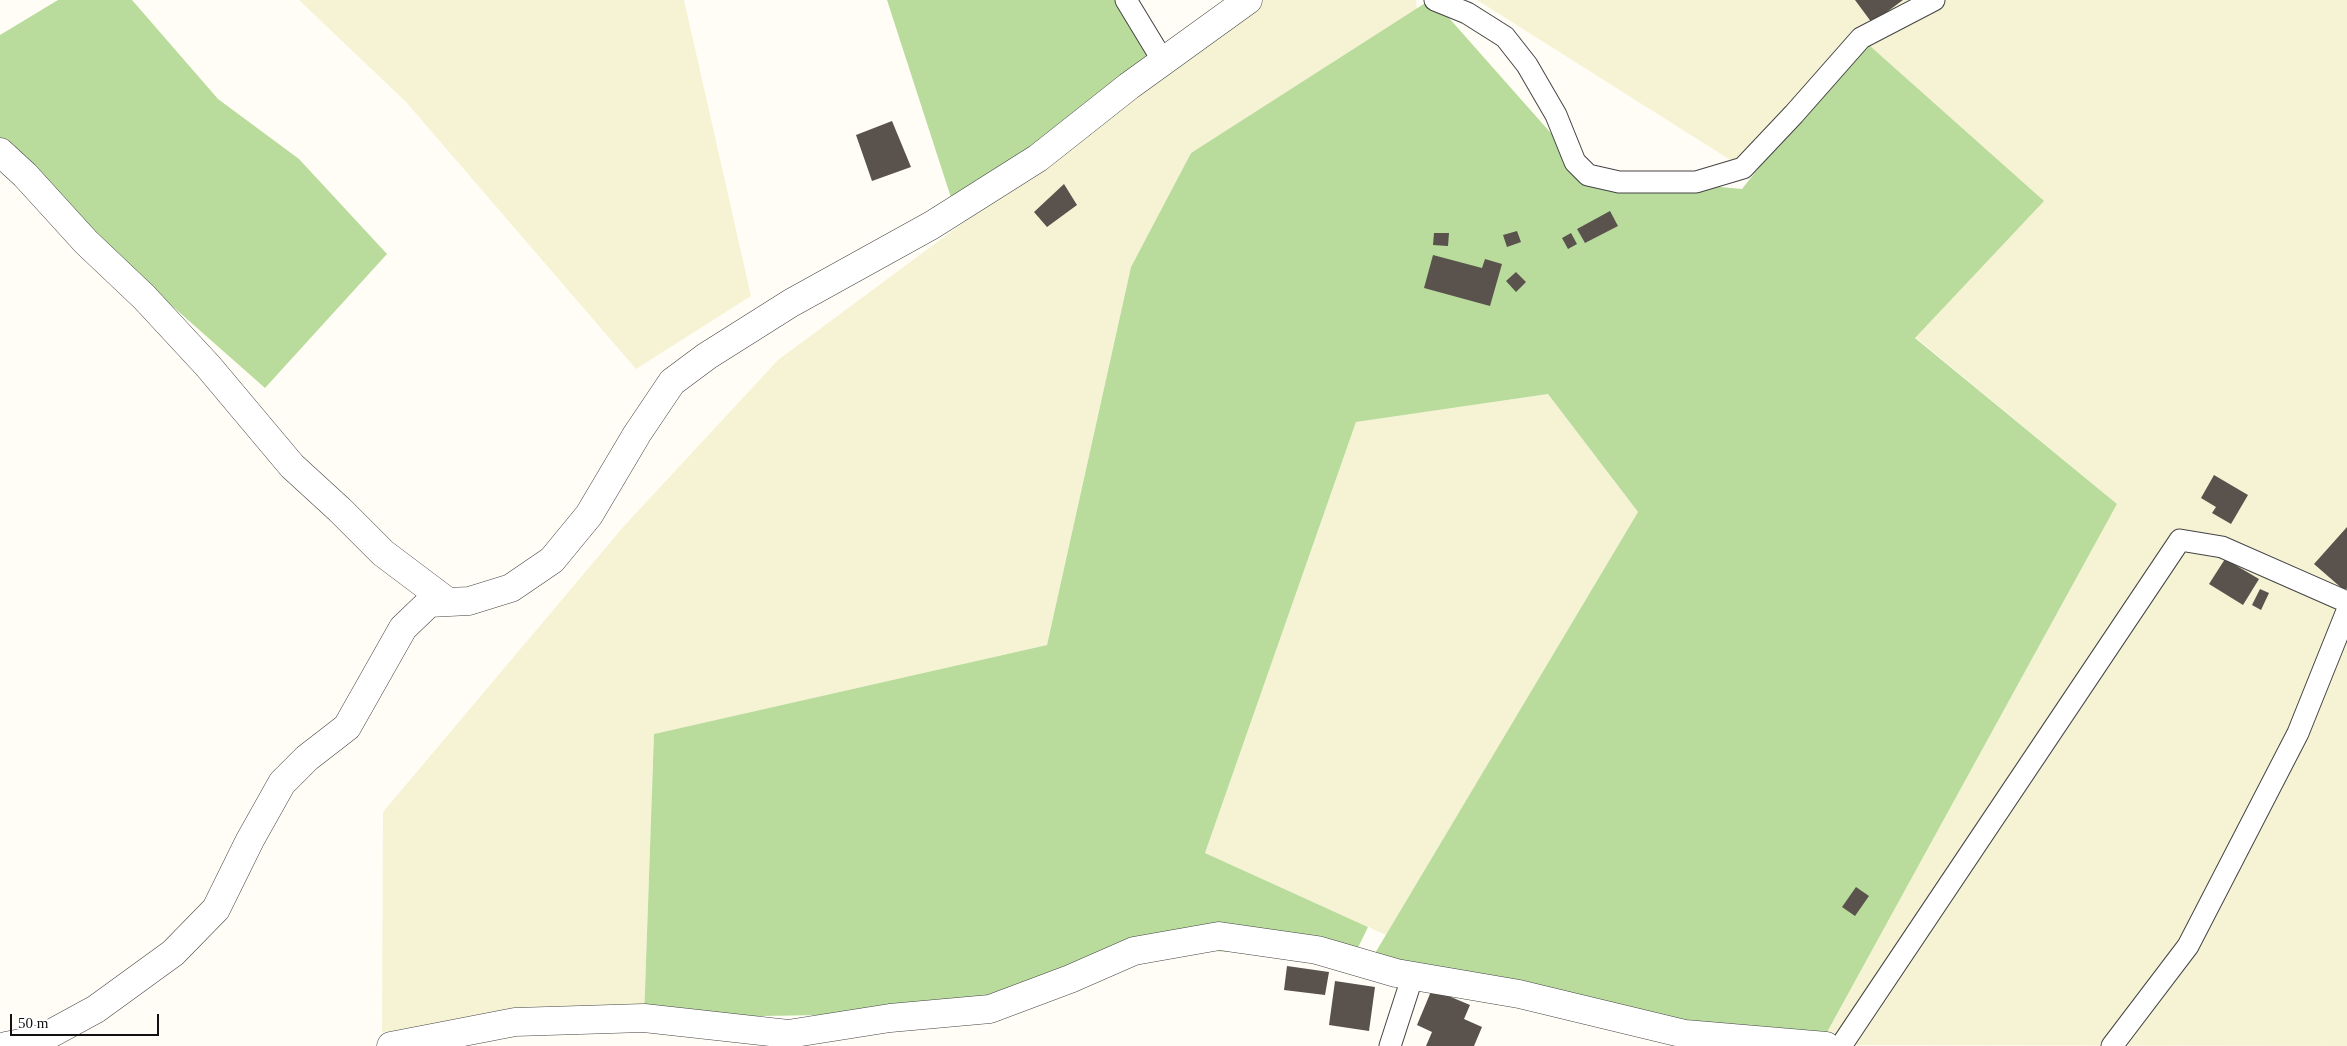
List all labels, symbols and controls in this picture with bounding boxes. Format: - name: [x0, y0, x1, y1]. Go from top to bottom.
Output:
- scale bar: [12, 1004, 161, 1036]
- text: 50 m: [18, 1015, 48, 1031]

